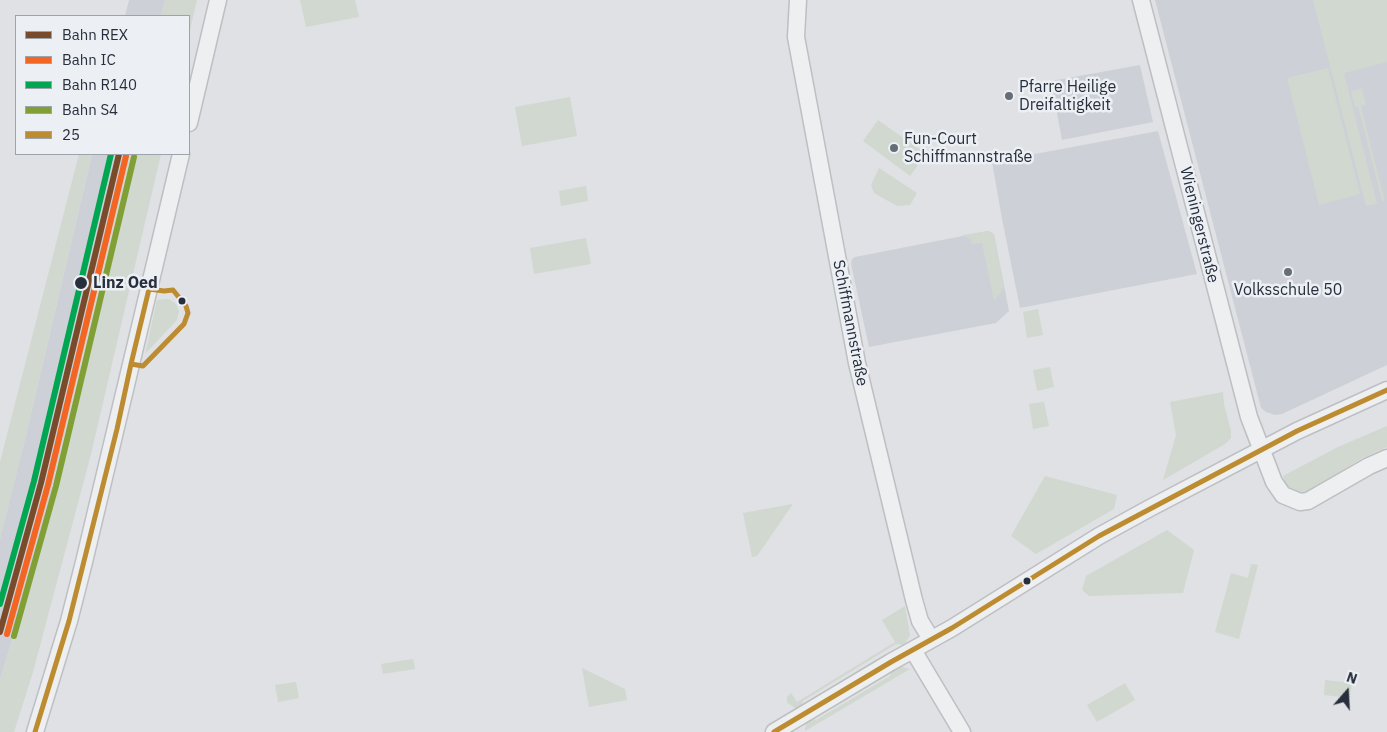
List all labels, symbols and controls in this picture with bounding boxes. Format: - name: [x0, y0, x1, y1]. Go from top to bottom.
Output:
- legend: [15, 15, 190, 155]
- text: Bahn REX: [62, 25, 128, 44]
- text: Bahn IC: [62, 50, 116, 69]
- text: Bahn R140: [62, 75, 137, 94]
- place label: Pfarre Heilige Dreifaltigkeit: [1019, 77, 1116, 115]
- marker: Pfarre Heilige Dreifaltigkeit: [1003, 90, 1015, 102]
- text: Bahn S4: [62, 100, 118, 119]
- text: 25: [62, 125, 80, 144]
- place label: Fun-Court Schiffmannstraße: [904, 129, 1032, 167]
- marker: Fun-Court Schiffmannstraße: [888, 142, 900, 154]
- street label: Wieningerstraße: [1175, 165, 1223, 285]
- street label: Schiffmannstraße: [828, 258, 872, 388]
- marker: Volksschule 50: [1282, 266, 1294, 278]
- place label: Linz Oed: [93, 273, 158, 293]
- marker: Linz Oed: [73, 275, 89, 291]
- place label: Volksschule 50: [1234, 280, 1342, 300]
- unlabelled marker: [177, 296, 187, 306]
- unlabelled marker: [1022, 576, 1032, 586]
- north arrow: [1322, 667, 1372, 717]
- text: N: [1344, 668, 1360, 688]

